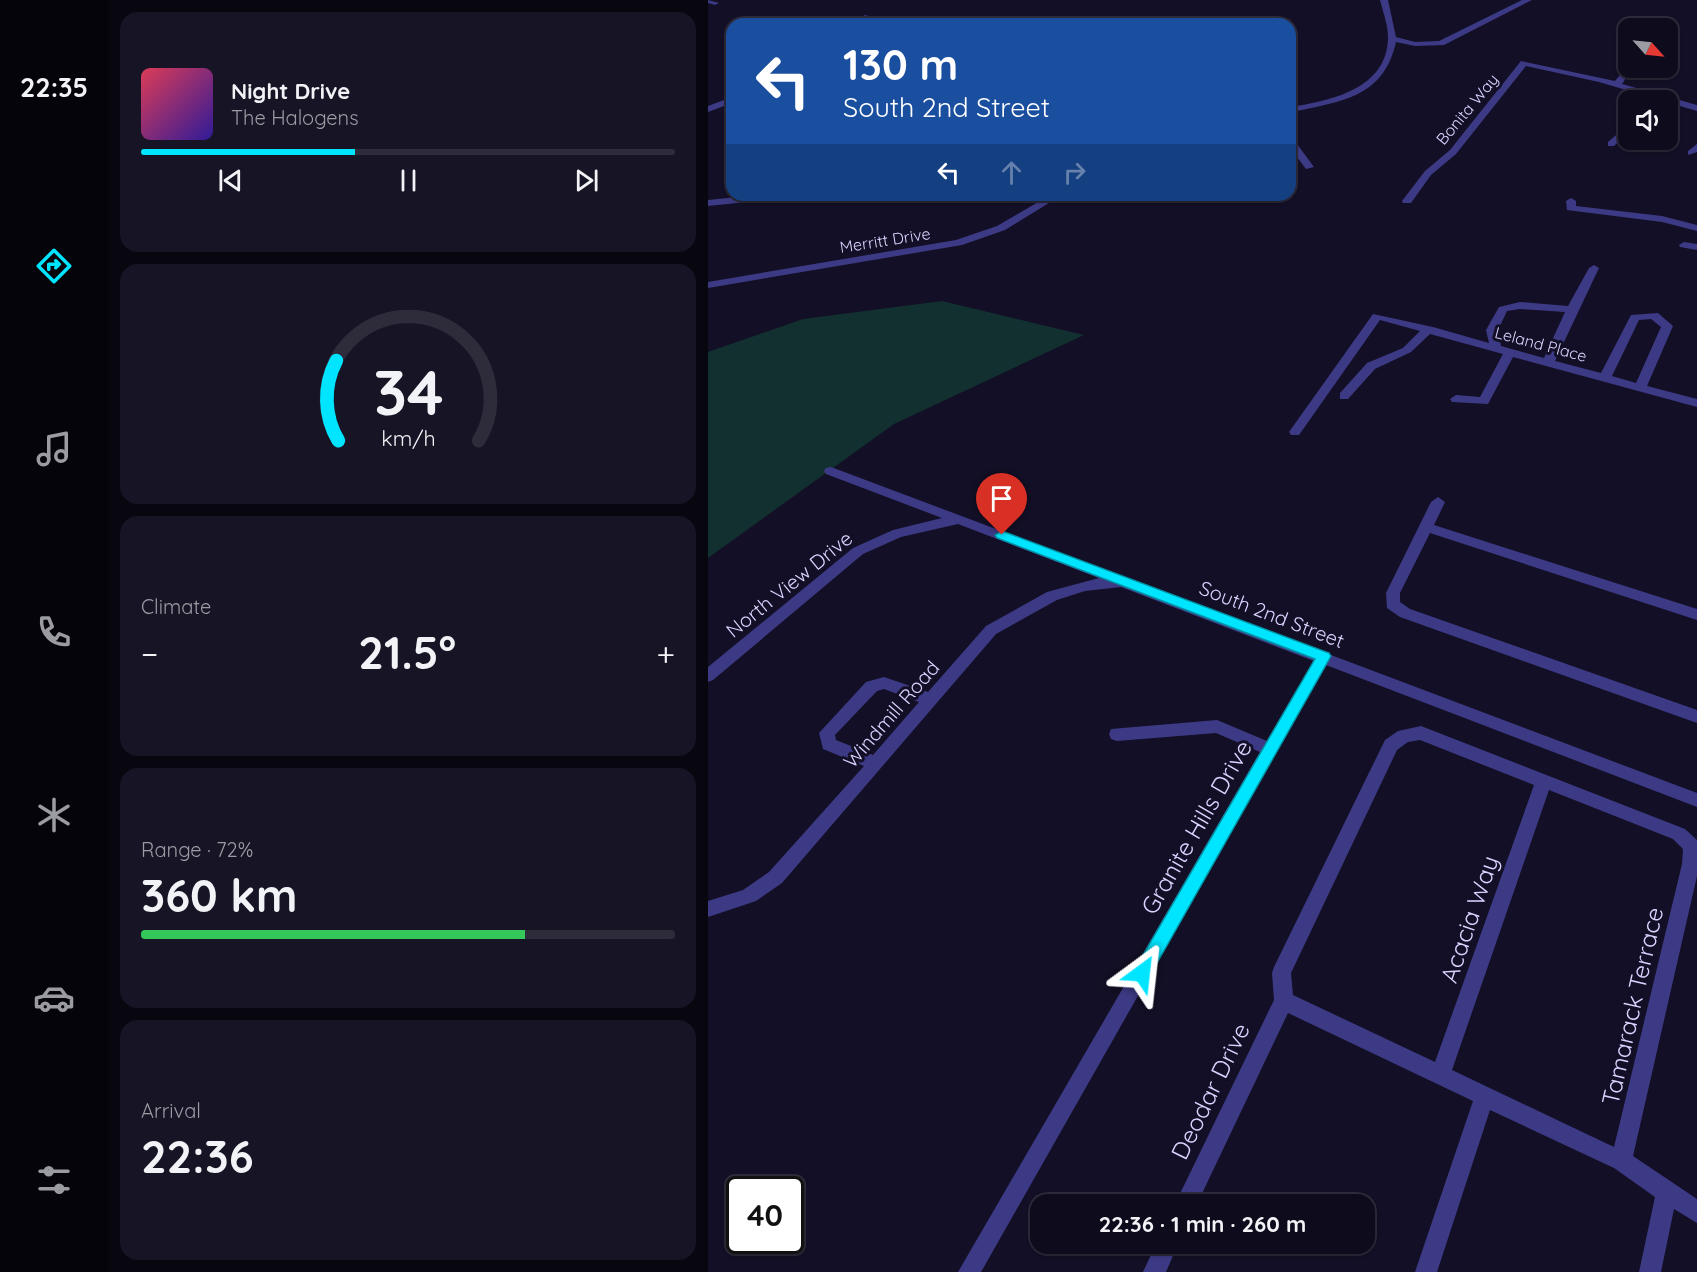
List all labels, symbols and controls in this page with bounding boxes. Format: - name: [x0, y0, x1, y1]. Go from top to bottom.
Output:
- north arrow: [1618, 18, 1678, 78]
- map controls: [1618, 18, 1678, 150]
- text: 130 m: [843, 38, 958, 91]
- icon: left: [744, 42, 822, 120]
- text: 22:35: [20, 70, 88, 104]
- street label: Bonita Way: [1432, 70, 1502, 148]
- text: Night Drive: [231, 77, 350, 105]
- text: South 2nd Street: [843, 90, 1050, 124]
- button: sound: [1618, 90, 1678, 150]
- text: The Halogens: [231, 105, 359, 130]
- icon: left: [932, 156, 965, 189]
- icon: ahead: [995, 156, 1028, 189]
- icon: right: [1058, 156, 1091, 189]
- icon: previous: [214, 164, 247, 197]
- icon: pause: [392, 164, 425, 197]
- icon: next: [570, 164, 603, 197]
- street label: Merritt Drive: [838, 223, 932, 257]
- icon: directions: [33, 245, 75, 287]
- street label: Leland Place: [1493, 322, 1589, 366]
- text: 34: [373, 353, 443, 431]
- text: km/h: [381, 425, 435, 451]
- icon: music: [33, 428, 75, 470]
- pin: [976, 473, 1027, 535]
- icon: arrive: [985, 482, 1018, 515]
- street label: North View Drive: [721, 525, 857, 643]
- street label: South 2nd Street: [1196, 575, 1348, 653]
- text: Climate: [141, 594, 211, 619]
- icon: phone: [33, 611, 75, 653]
- text: 21.5°: [358, 624, 456, 680]
- text: −: [141, 633, 158, 674]
- text: +: [656, 633, 675, 674]
- street label: Windmill Road: [838, 655, 944, 773]
- street label: Granite Hills Drive: [1134, 734, 1258, 920]
- icon: climate: [33, 794, 75, 836]
- text: Range · 72%: [141, 837, 253, 862]
- street label: Acacia Way: [1433, 852, 1505, 986]
- text: 360 km: [141, 867, 297, 923]
- street label: Tamarack Terrace: [1595, 904, 1669, 1108]
- position arrow: [1110, 941, 1174, 1005]
- icon: car: [33, 977, 75, 1019]
- street label: Deodar Drive: [1164, 1018, 1256, 1164]
- text: Arrival: [141, 1098, 201, 1123]
- text: 22:36: [141, 1128, 254, 1184]
- icon: filters: [33, 1159, 75, 1201]
- speed limit sign: 40: [726, 1176, 804, 1254]
- text: 22:36 · 1 min · 260 m: [1099, 1210, 1306, 1238]

